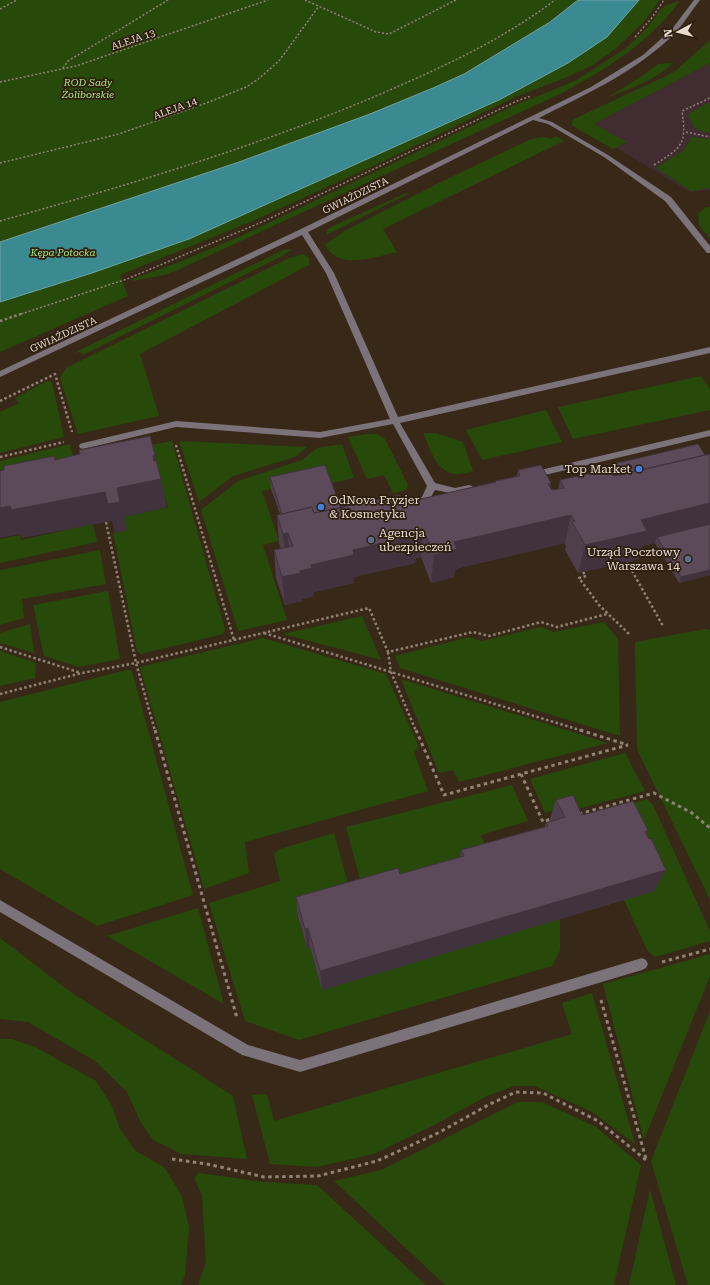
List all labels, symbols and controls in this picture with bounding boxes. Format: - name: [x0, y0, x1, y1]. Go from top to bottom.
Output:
- north arrow: [658, 12, 698, 52]
- street label: ALEJA 13: [110, 27, 157, 52]
- text: N: [662, 28, 676, 38]
- park label: ROD Sady Żoliborskie: [61, 77, 114, 100]
- street label: ALEJA 14: [152, 95, 199, 121]
- street label: GWIAŹDZISTA: [320, 175, 390, 216]
- park label: Kępa Potocka: [30, 247, 95, 258]
- street label: GWIAŹDZISTA: [28, 314, 98, 355]
- place label: Top Market: [564, 462, 632, 476]
- marker: Top Market: [634, 464, 644, 474]
- place label: OdNova Fryzjer & Kosmetyka: [329, 493, 419, 521]
- marker: OdNova Fryzjer & Kosmetyka: [316, 502, 326, 512]
- place label: Agencja ubezpieczeń: [379, 526, 452, 554]
- marker: Agencja ubezpieczeń: [366, 535, 376, 545]
- place label: Urząd Pocztowy Warszawa 14: [587, 545, 681, 573]
- marker: Urząd Pocztowy Warszawa 14: [683, 554, 693, 564]

